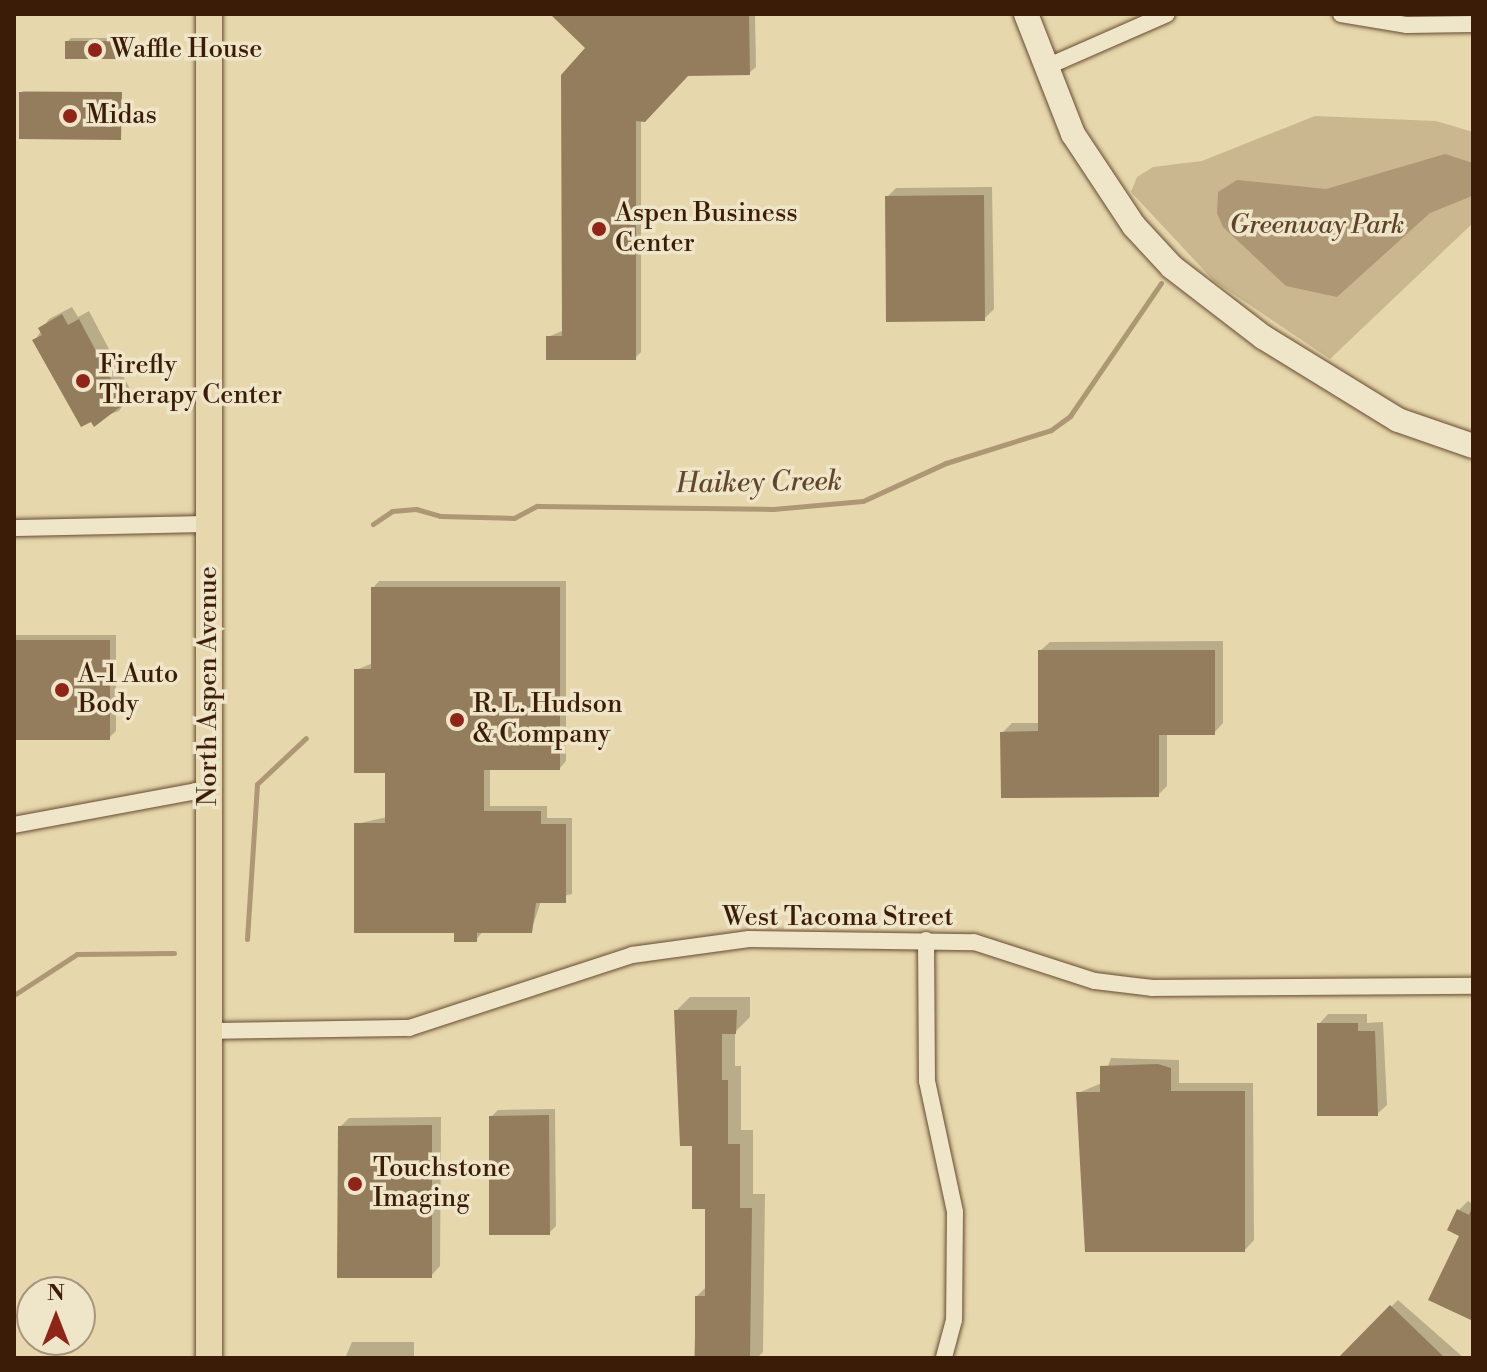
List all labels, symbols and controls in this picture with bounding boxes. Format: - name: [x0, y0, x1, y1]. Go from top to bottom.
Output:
- place label: Waffle House: [111, 34, 262, 66]
- marker: Waffle House: [86, 41, 104, 59]
- place label: Midas: [86, 100, 157, 132]
- marker: Midas: [61, 107, 79, 125]
- place label: Aspen Business Center: [615, 198, 798, 260]
- park label: Greenway Park: [1230, 210, 1404, 242]
- marker: Aspen Business Center: [590, 220, 608, 238]
- place label: Firefly Therapy Center: [99, 350, 282, 412]
- marker: Firefly Therapy Center: [74, 372, 92, 390]
- water label: Haikey Creek: [676, 465, 842, 501]
- street label: North Aspen Avenue: [193, 566, 225, 806]
- place label: A-1 Auto Body: [78, 659, 178, 720]
- marker: A-1 Auto Body: [53, 681, 71, 699]
- place label: R. L. Hudson & Company: [473, 689, 623, 750]
- marker: R. L. Hudson & Company: [448, 711, 466, 729]
- street label: West Tacoma Street: [723, 902, 953, 934]
- place label: Touchstone Imaging: [373, 1153, 511, 1214]
- marker: Touchstone Imaging: [344, 1173, 366, 1195]
- north arrow: [16, 1276, 96, 1356]
- text: N: [47, 1280, 65, 1307]

